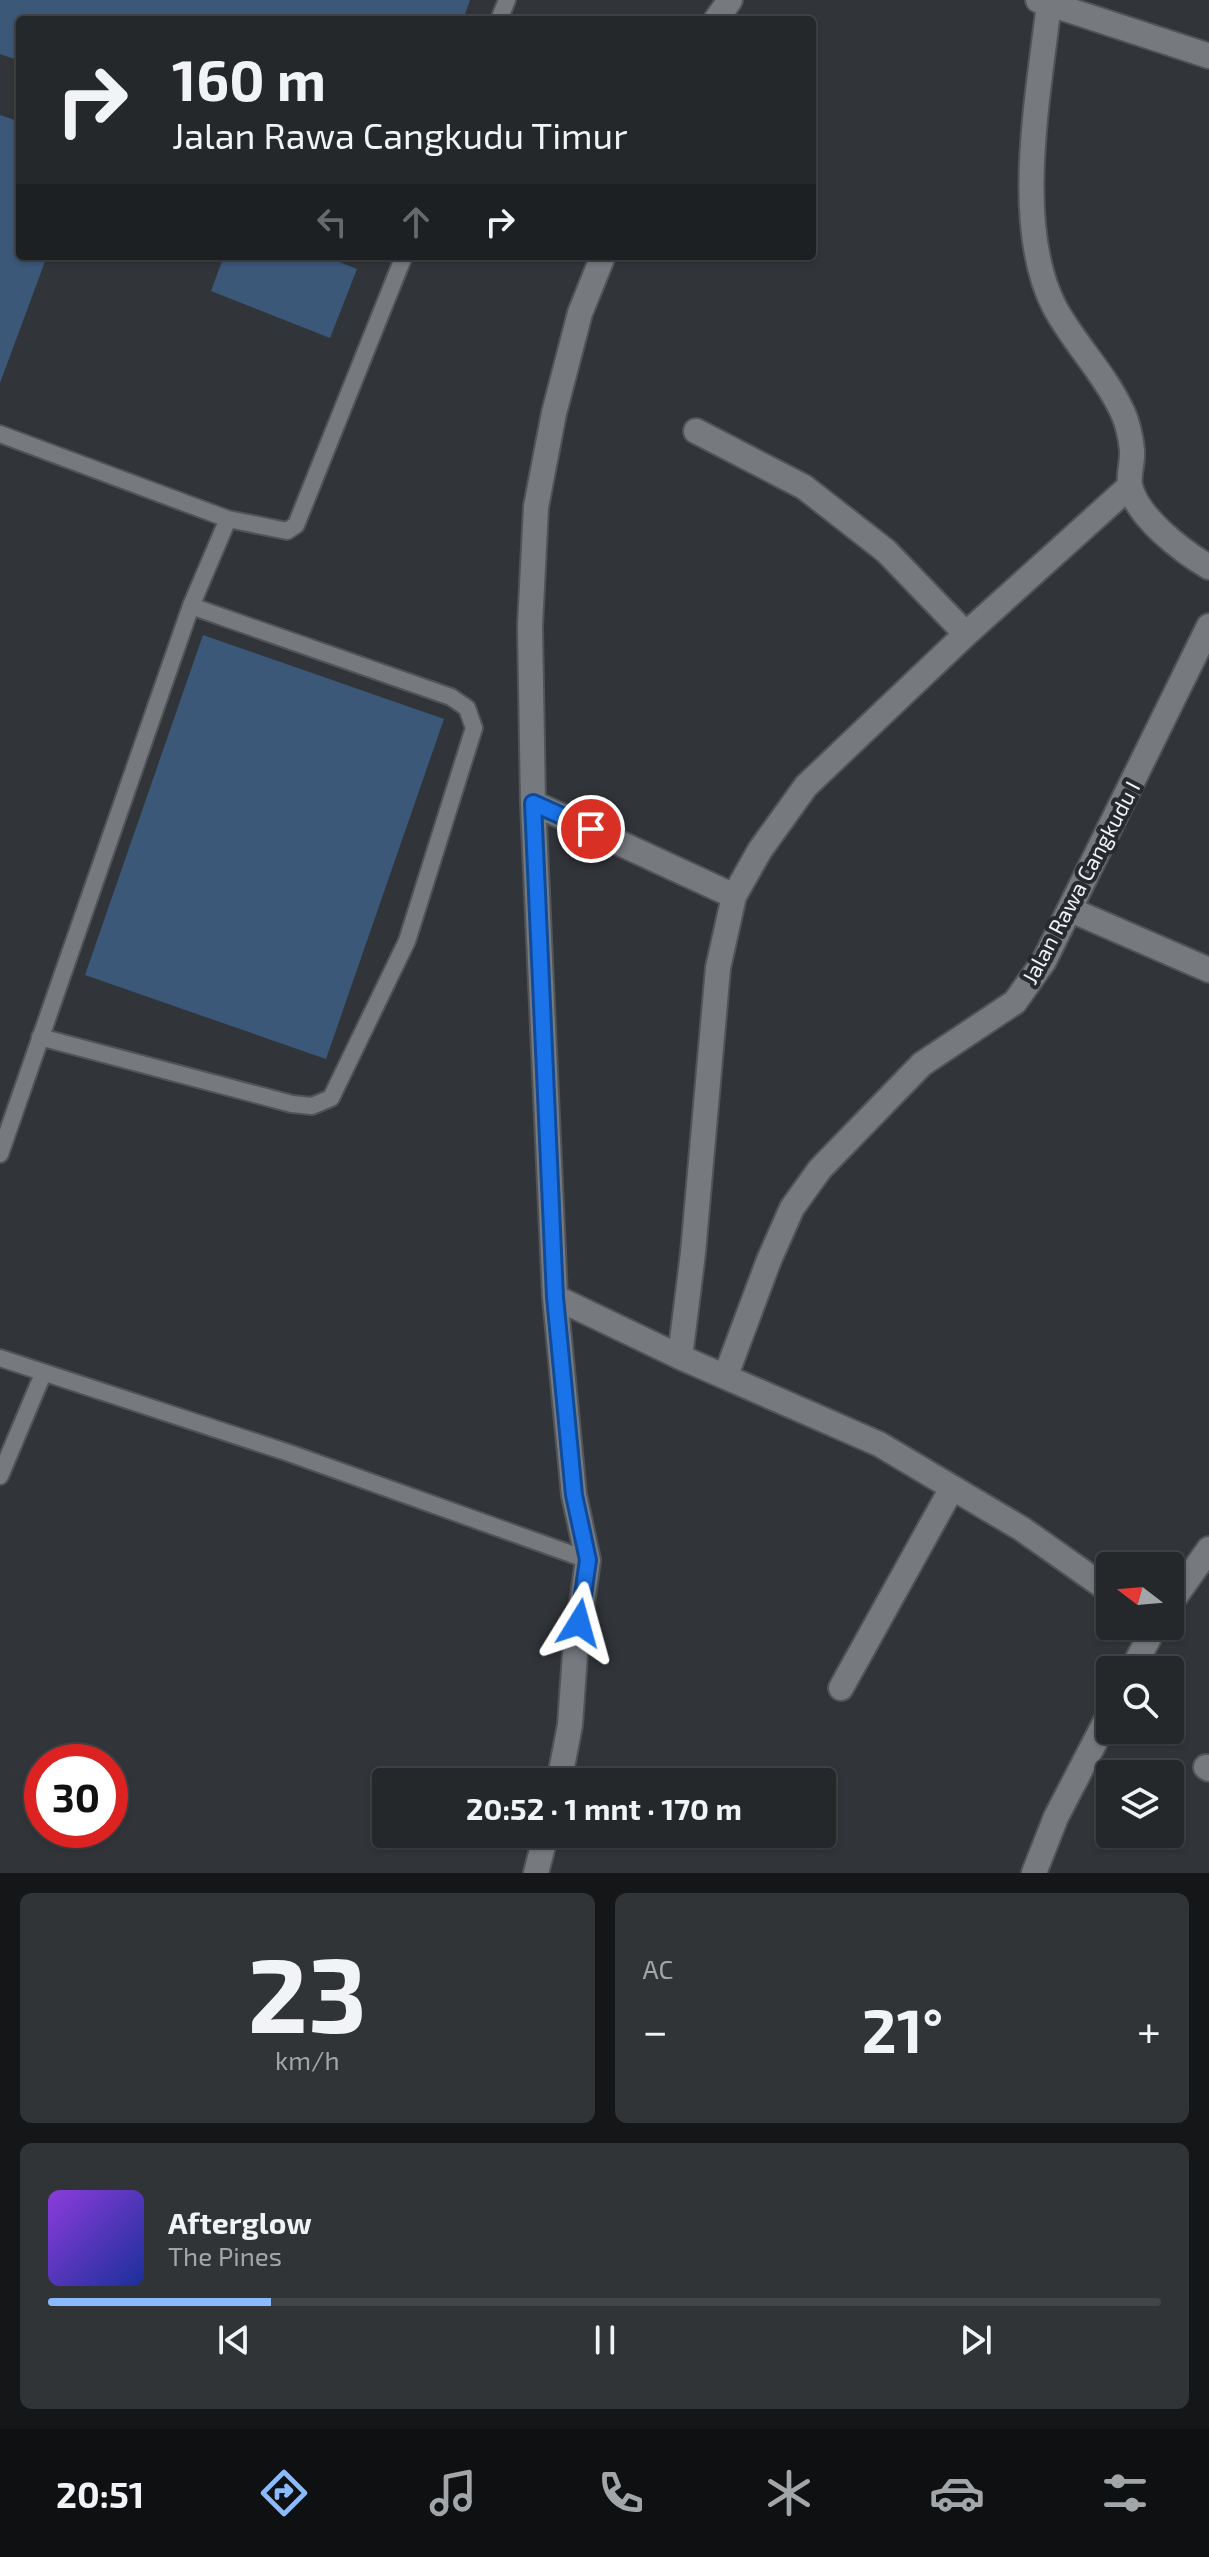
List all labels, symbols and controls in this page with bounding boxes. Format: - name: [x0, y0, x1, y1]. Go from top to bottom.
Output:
- text: 160 m: [172, 45, 326, 112]
- icon: right: [40, 48, 144, 152]
- text: Jalan Rawa Cangkudu Timur: [172, 113, 628, 156]
- icon: left: [310, 200, 354, 244]
- icon: ahead: [394, 200, 438, 244]
- icon: right: [478, 200, 522, 244]
- street label: Jalan Rawa Cangkudu I: [1016, 776, 1144, 988]
- pin: [557, 795, 625, 863]
- icon: arrive: [569, 807, 613, 851]
- north arrow: [1096, 1552, 1184, 1640]
- map controls: [1096, 1552, 1184, 1848]
- position arrow: [537, 1581, 621, 1665]
- button: search: [1096, 1656, 1184, 1744]
- speed limit sign: 30: [24, 1744, 128, 1848]
- button: layers: [1096, 1760, 1184, 1848]
- text: 20:52 · 1 mnt · 170 m: [466, 1790, 742, 1826]
- text: 23: [248, 1929, 367, 2054]
- text: AC: [643, 1953, 673, 1984]
- text: 21°: [862, 1993, 943, 2065]
- text: −: [643, 2003, 668, 2056]
- text: +: [1137, 2003, 1161, 2056]
- text: km/h: [275, 2044, 340, 2075]
- text: Afterglow: [168, 2204, 312, 2240]
- text: The Pines: [168, 2240, 282, 2271]
- icon: previous: [212, 2318, 256, 2362]
- icon: pause: [583, 2318, 627, 2362]
- icon: next: [954, 2318, 998, 2362]
- icon: directions: [256, 2465, 312, 2521]
- icon: music: [425, 2465, 481, 2521]
- icon: phone: [593, 2465, 649, 2521]
- icon: climate: [761, 2465, 817, 2521]
- icon: car: [929, 2465, 985, 2521]
- icon: filters: [1097, 2465, 1153, 2521]
- text: 20:51: [56, 2472, 144, 2515]

